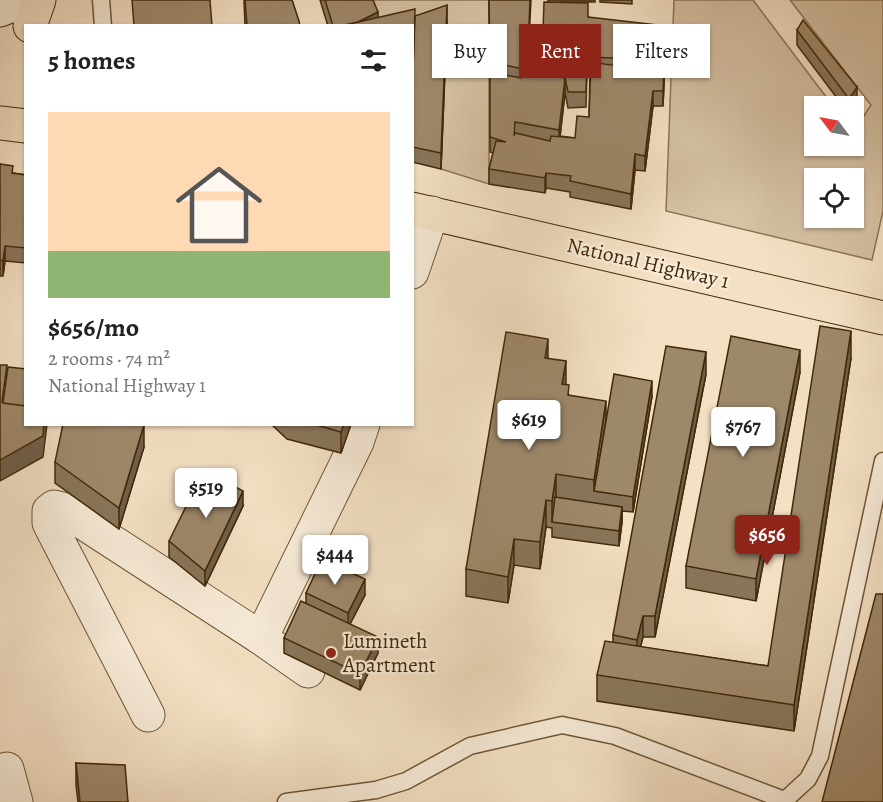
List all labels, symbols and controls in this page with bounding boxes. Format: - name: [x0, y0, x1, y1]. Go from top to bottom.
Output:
- chip: Buy: [432, 24, 507, 78]
- chip: Rent: [519, 24, 601, 78]
- chip: Filters: [613, 24, 710, 78]
- text: 5 homes: [48, 43, 136, 78]
- icon: filters: [357, 44, 390, 77]
- north arrow: [804, 96, 864, 156]
- map controls: [804, 96, 864, 228]
- icon: home: [165, 151, 273, 259]
- button: locate: [804, 168, 864, 228]
- street label: National Highway 1: [564, 231, 732, 295]
- text: $656/mo: [48, 310, 139, 345]
- text: 2 rooms · 74 m²: [48, 345, 170, 372]
- text: National Highway 1: [48, 372, 206, 399]
- pin: $619: [493, 400, 565, 451]
- text: $619: [511, 406, 547, 433]
- pin: $767: [707, 407, 779, 458]
- text: $767: [725, 413, 761, 440]
- pin: $519: [170, 468, 242, 519]
- text: $519: [189, 474, 223, 501]
- pin: $656: [731, 515, 803, 566]
- text: $656: [749, 521, 785, 548]
- pin: $444: [299, 535, 371, 586]
- text: $444: [316, 541, 354, 568]
- place label: Lumineth Apartment: [342, 627, 436, 679]
- marker: Lumineth Apartment: [324, 646, 338, 660]

